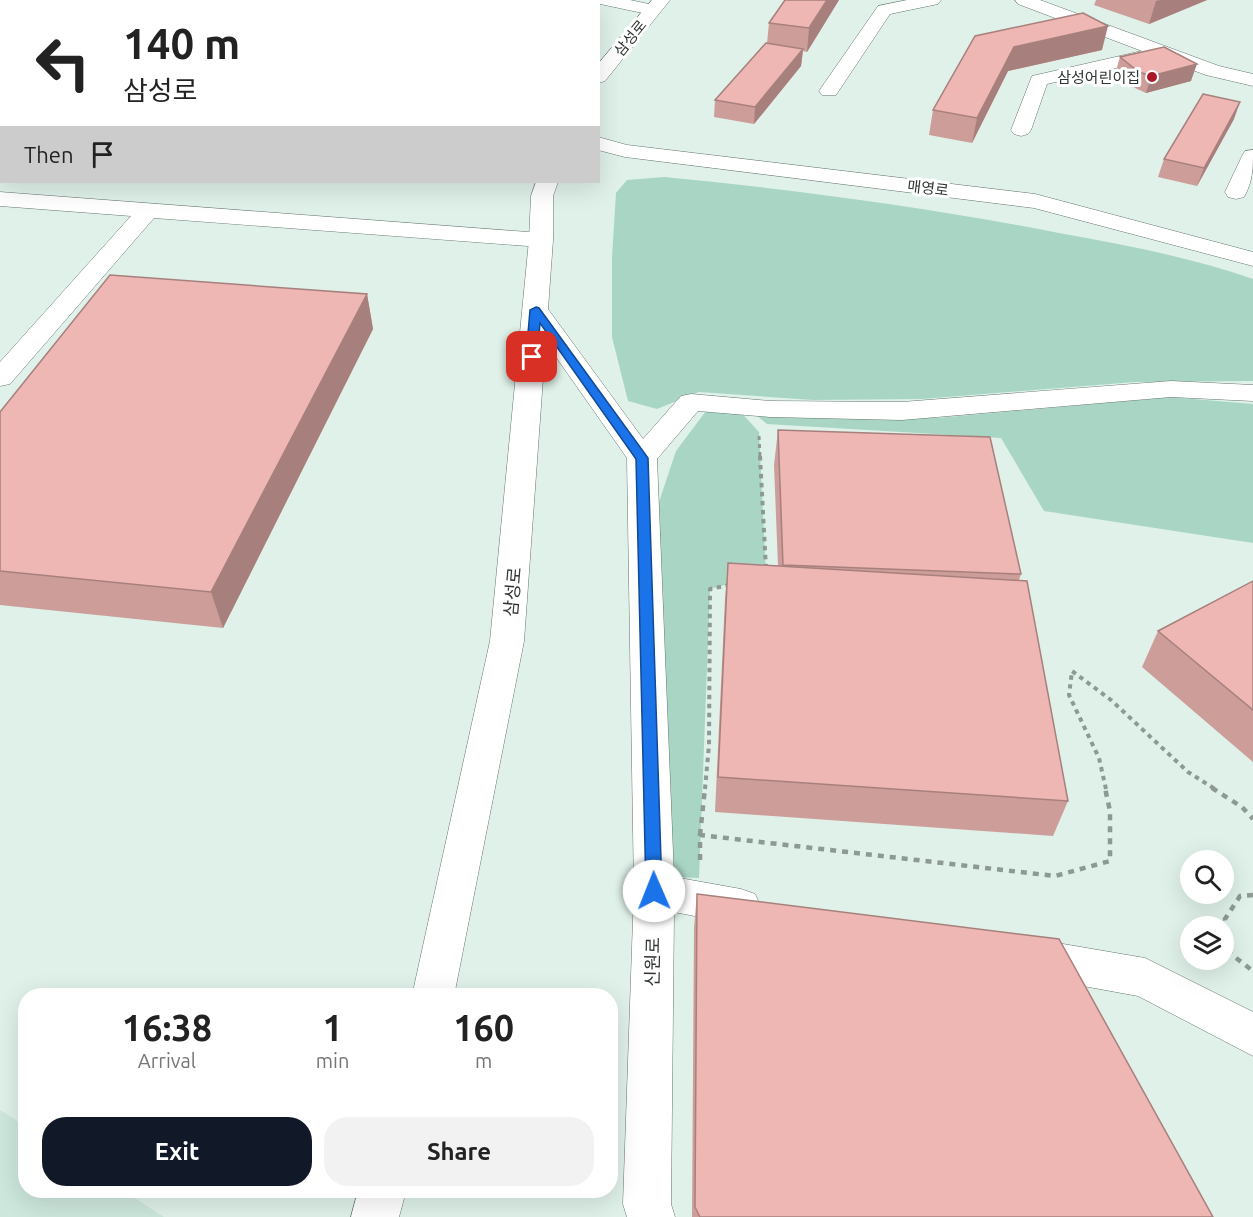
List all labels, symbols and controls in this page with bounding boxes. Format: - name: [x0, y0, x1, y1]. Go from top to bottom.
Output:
- street label: 삼성로: [610, 17, 650, 59]
- text: 140 m: [123, 20, 240, 67]
- icon: left: [24, 24, 102, 102]
- place label: 삼성어린이집: [1057, 69, 1140, 86]
- marker: 삼성어린이집: [1145, 70, 1159, 84]
- text: 삼성로: [123, 75, 198, 105]
- icon: arrive: [86, 138, 119, 171]
- text: Then: [24, 142, 74, 167]
- street label: 매영로: [906, 177, 950, 199]
- pin: [506, 331, 557, 382]
- icon: arrive: [515, 340, 548, 373]
- street label: 삼성로: [500, 566, 524, 618]
- map controls: [1180, 850, 1234, 970]
- button: search: [1180, 850, 1234, 904]
- position arrow: [622, 859, 686, 923]
- button: layers: [1180, 916, 1234, 970]
- street label: 신원로: [642, 937, 662, 987]
- text: 16:38: [122, 1007, 212, 1048]
- text: 1: [322, 1007, 343, 1048]
- text: 160: [453, 1007, 514, 1048]
- text: Arrival: [138, 1049, 196, 1072]
- text: min: [316, 1049, 349, 1072]
- text: m: [475, 1049, 492, 1072]
- button: Exit: [42, 1117, 312, 1186]
- button: Share: [324, 1117, 594, 1186]

